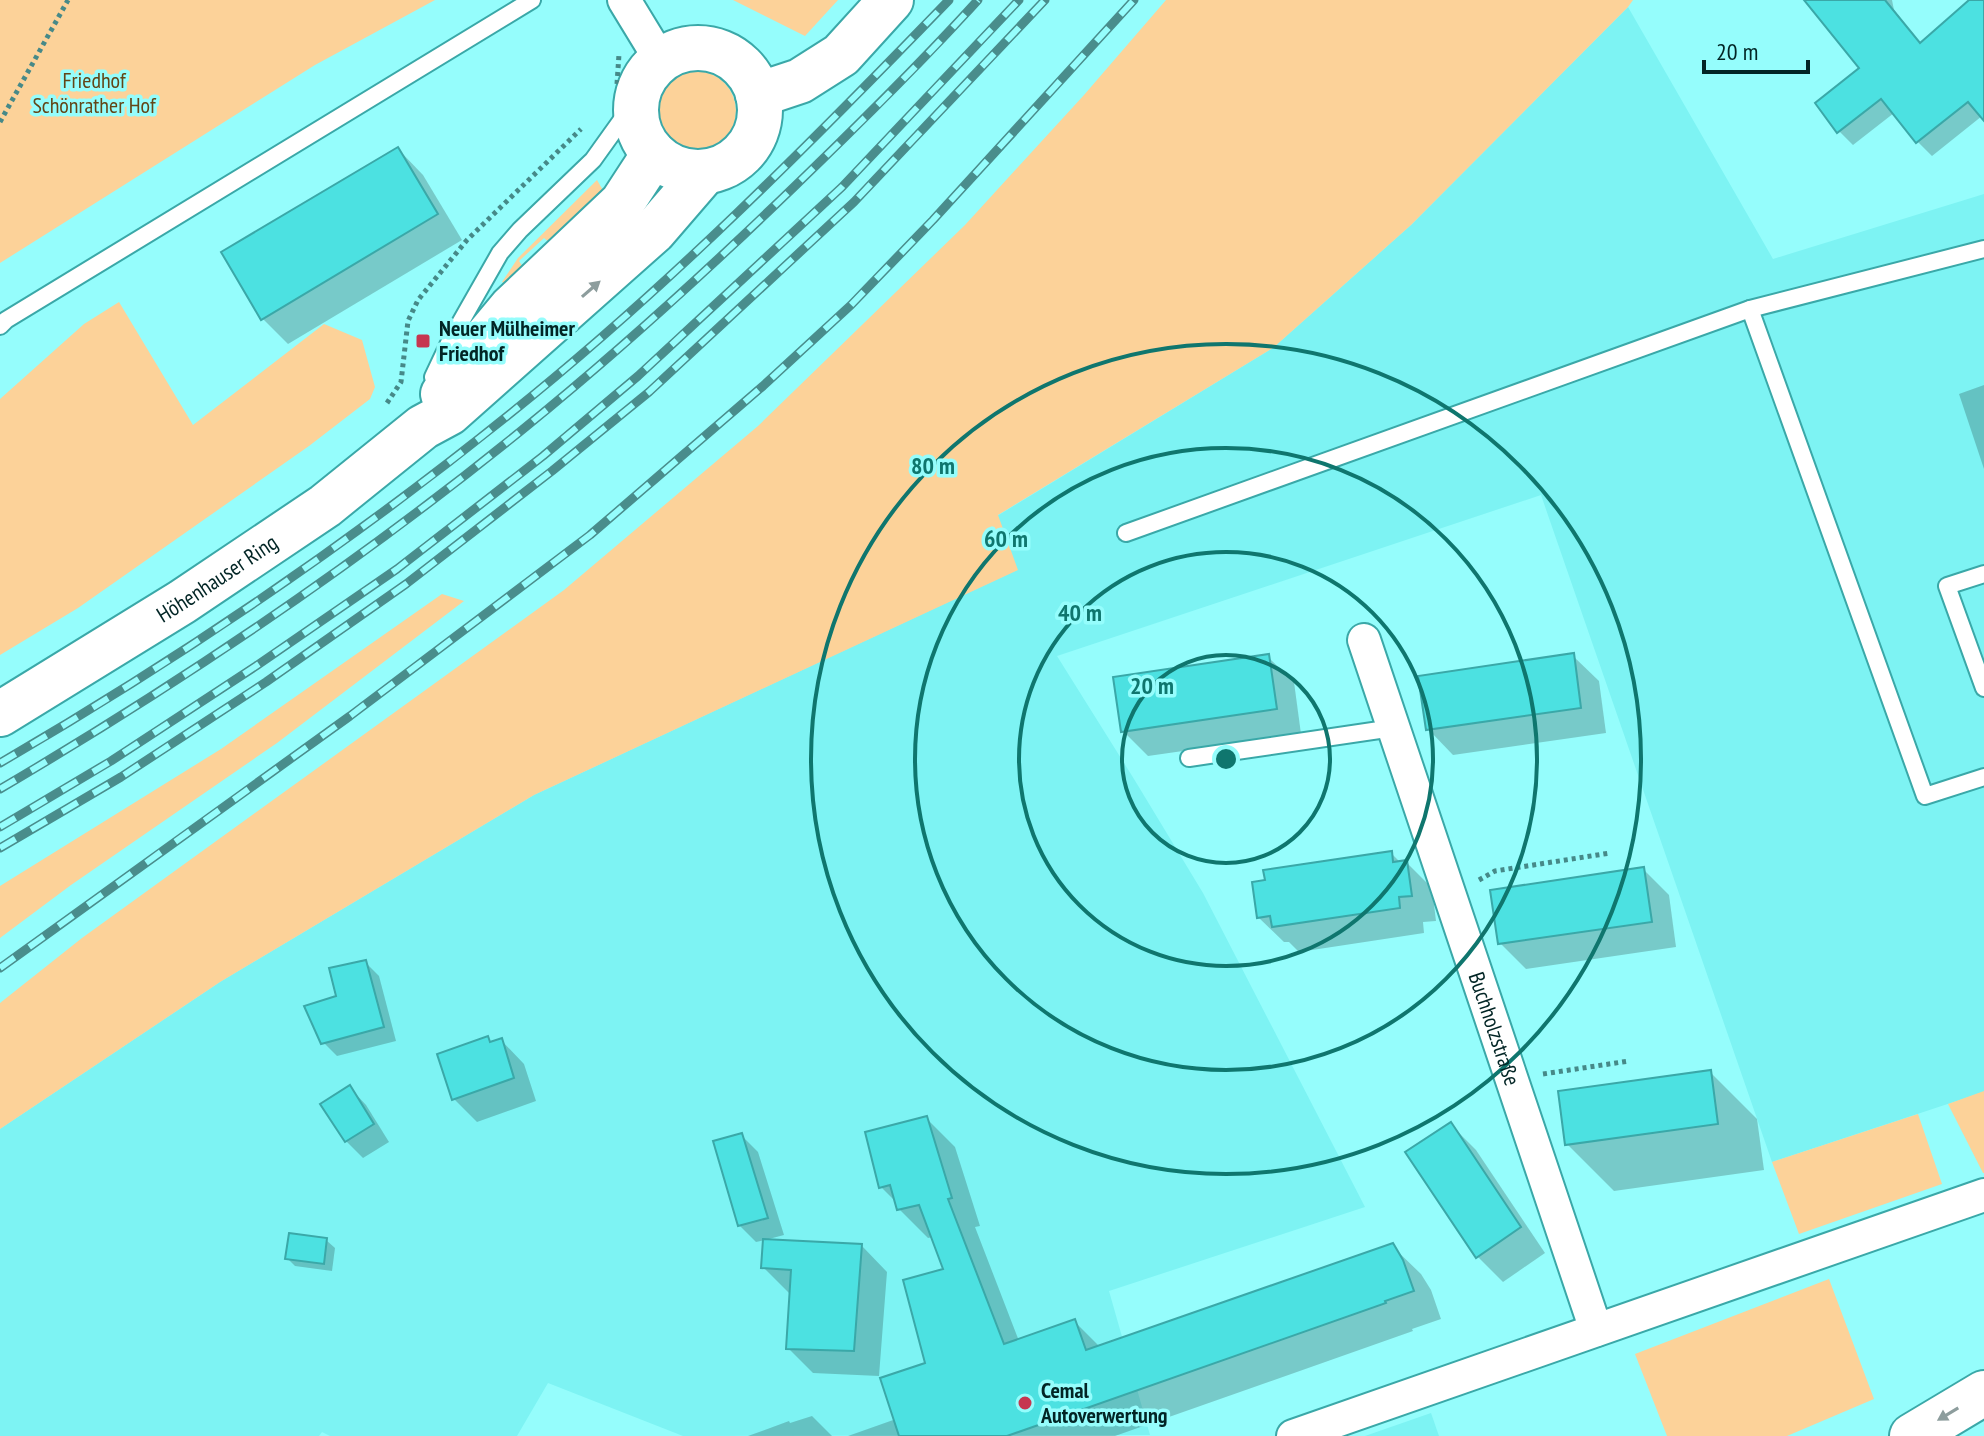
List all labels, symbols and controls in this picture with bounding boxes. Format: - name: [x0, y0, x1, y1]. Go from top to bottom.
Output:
- scale bar: [1704, 24, 1808, 74]
- text: 20 m: [1716, 36, 1758, 67]
- park label: Friedhof Schönrather Hof: [32, 66, 157, 119]
- one-way arrow: [580, 281, 600, 298]
- place label: Neuer Mülheimer Friedhof: [439, 314, 575, 367]
- marker: Neuer Mülheimer Friedhof: [414, 332, 432, 350]
- text: 80 m: [911, 450, 955, 481]
- text: 60 m: [984, 523, 1028, 554]
- street label: Höhenhauser Ring: [151, 528, 283, 628]
- text: 40 m: [1058, 597, 1102, 628]
- text: 20 m: [1130, 670, 1174, 701]
- centre of rings: [1212, 745, 1240, 773]
- street label: Buchholzstraße: [1463, 968, 1527, 1089]
- place label: Cemal Autoverwertung: [1040, 1376, 1168, 1429]
- marker: Cemal Autoverwertung: [1016, 1394, 1034, 1412]
- one-way arrow: [1937, 1407, 1959, 1421]

